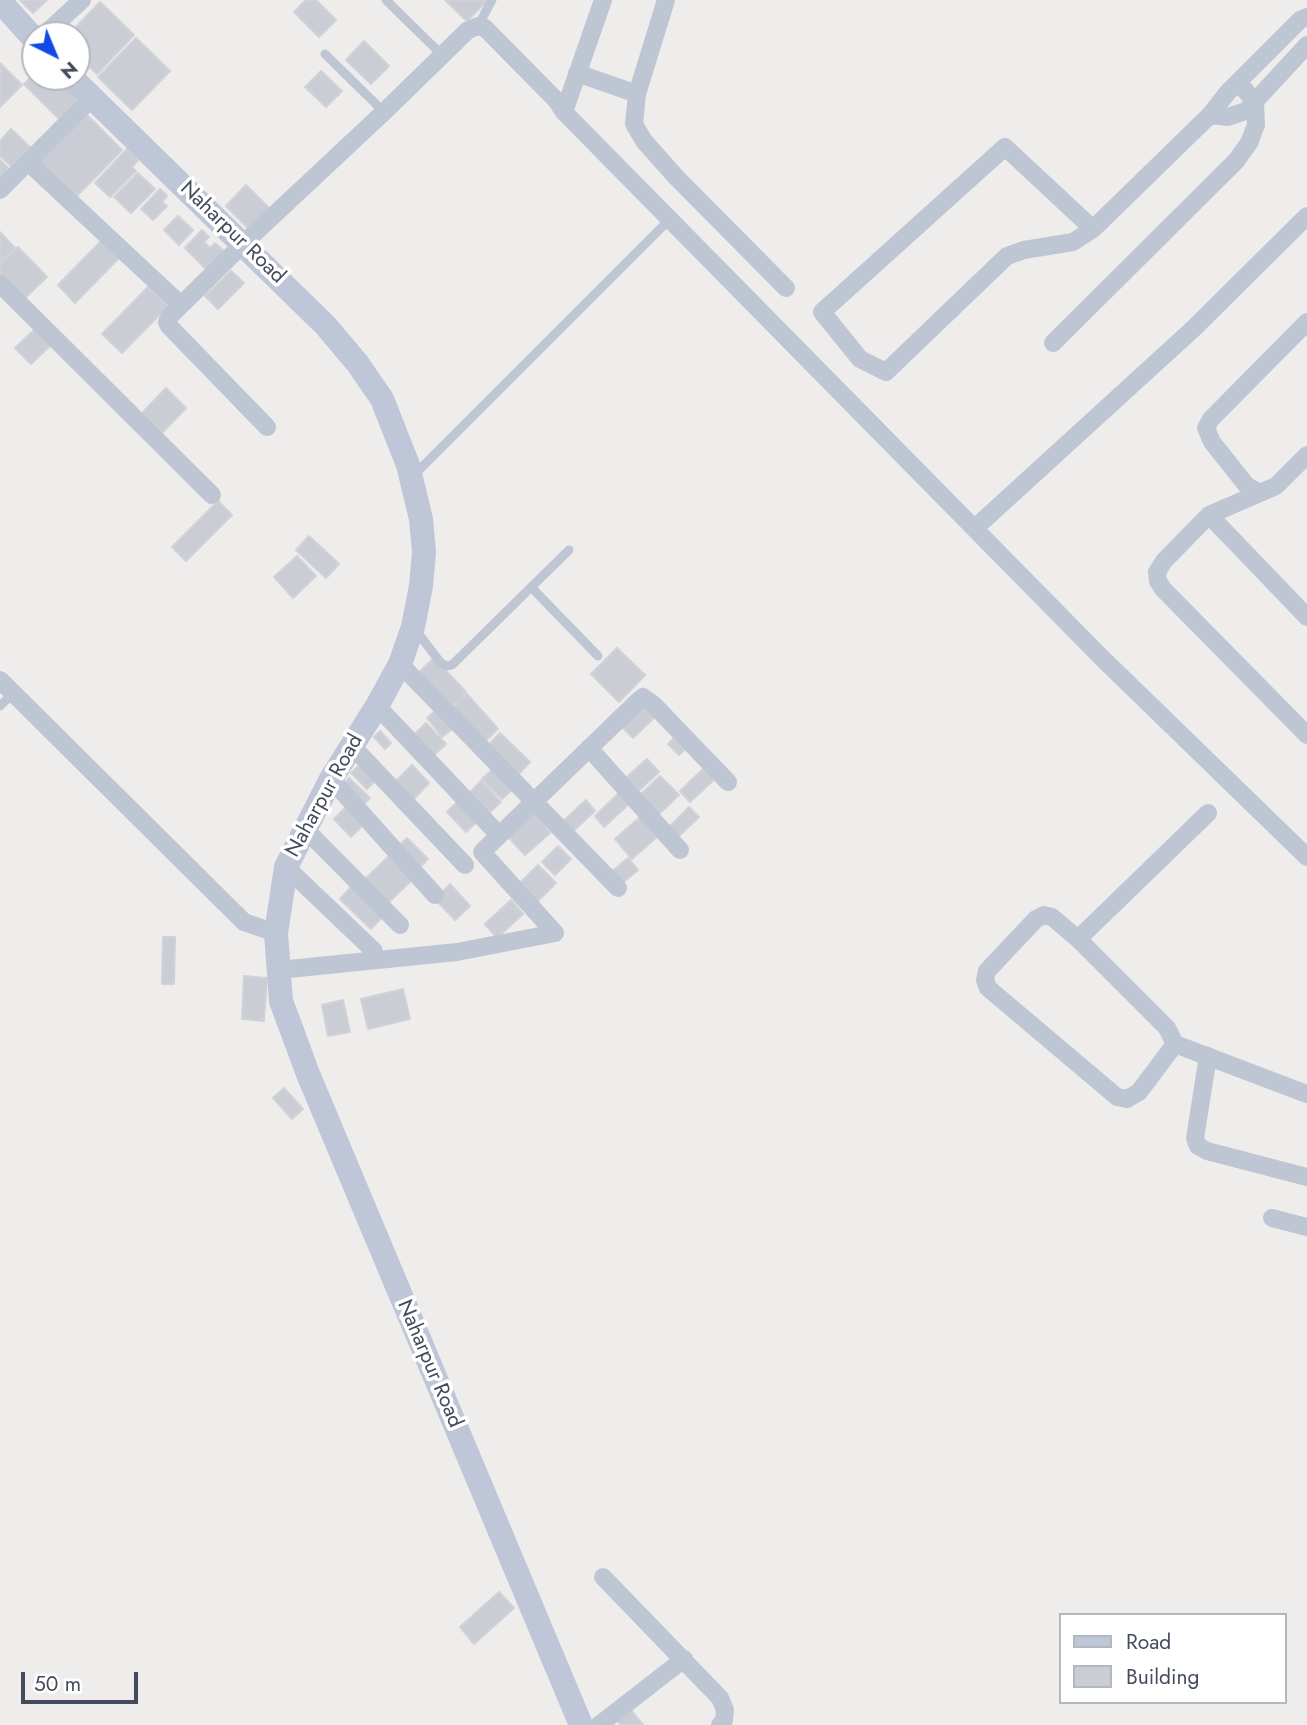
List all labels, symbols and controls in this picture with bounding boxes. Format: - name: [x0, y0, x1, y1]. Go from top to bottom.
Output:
- north arrow: [21, 21, 91, 91]
- text: N: [55, 55, 84, 85]
- street label: Naharpur Road: [174, 177, 290, 289]
- street label: Naharpur Road: [281, 730, 369, 862]
- street label: Naharpur Road: [391, 1296, 467, 1432]
- legend: [1058, 1613, 1286, 1704]
- text: Road: [1126, 1627, 1171, 1657]
- scale bar: [24, 1658, 142, 1702]
- text: Building: [1126, 1662, 1199, 1692]
- text: 50 m: [34, 1669, 81, 1699]

